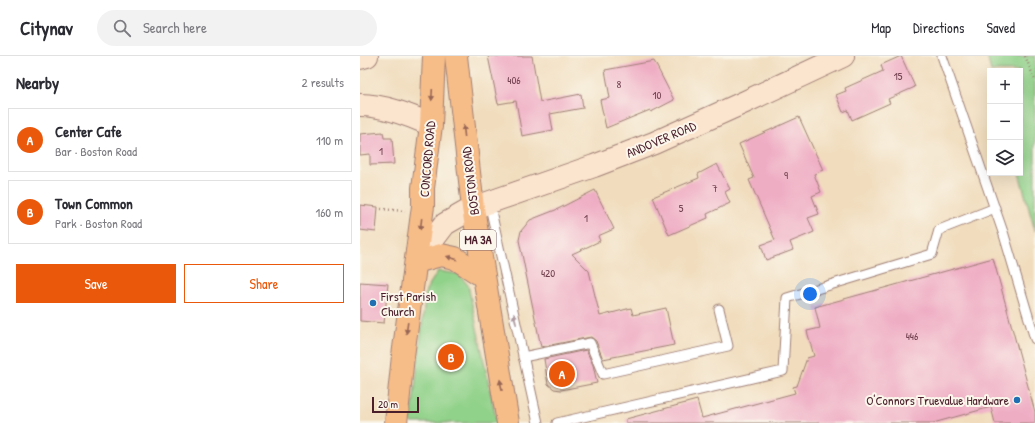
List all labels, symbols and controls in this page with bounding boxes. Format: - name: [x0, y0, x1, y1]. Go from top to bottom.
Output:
- search box: [97, 10, 377, 46]
- text: Citynav: [20, 15, 73, 41]
- icon: search: [111, 17, 133, 39]
- text: Search here: [143, 17, 207, 38]
- text: Map: [871, 18, 891, 37]
- text: Directions: [913, 18, 964, 37]
- text: Saved: [986, 18, 1015, 37]
- map controls: [987, 68, 1023, 176]
- button: +: [987, 68, 1023, 104]
- house number: 15: [894, 69, 903, 83]
- text: Nearby: [16, 71, 59, 94]
- text: 2 results: [302, 73, 344, 91]
- house number: 406: [507, 73, 521, 87]
- house number: 8: [617, 77, 622, 91]
- house number: 10: [653, 88, 662, 102]
- one-way arrow: [429, 89, 435, 102]
- button: −: [987, 104, 1023, 140]
- street label: ANDOVER ROAD: [623, 116, 699, 162]
- street label: CONCORD ROAD: [415, 119, 439, 198]
- text: Center Cafe: [55, 121, 122, 142]
- one-way arrow: [461, 125, 468, 137]
- text: A: [27, 131, 33, 149]
- text: 110 m: [316, 131, 343, 149]
- button: layers: [987, 140, 1023, 176]
- text: Bar · Boston Road: [55, 142, 137, 160]
- house number: 1: [379, 144, 383, 158]
- street label: BOSTON ROAD: [457, 145, 483, 216]
- house number: 9: [784, 168, 788, 182]
- house number: 7: [712, 181, 718, 195]
- text: Town Common: [55, 193, 133, 214]
- house number: 5: [679, 201, 684, 215]
- text: B: [27, 203, 33, 221]
- text: 160 m: [315, 203, 343, 221]
- house number: 1: [584, 211, 588, 225]
- text: Park · Boston Road: [55, 214, 142, 232]
- one-way arrow: [418, 218, 424, 230]
- road number: MA 3A: [460, 230, 496, 250]
- one-way arrow: [446, 255, 458, 261]
- button: Save: [16, 264, 176, 303]
- button: Share: [184, 264, 344, 303]
- house number: 420: [541, 266, 555, 280]
- your location: [800, 284, 820, 304]
- place label: First Parish Church: [380, 287, 437, 320]
- marker: First Parish Church: [368, 298, 378, 308]
- one-way arrow: [511, 313, 517, 325]
- one-way arrow: [404, 322, 410, 334]
- house number: 446: [906, 329, 919, 343]
- pin: B: [438, 342, 464, 372]
- pin: A: [549, 359, 575, 389]
- one-way arrow: [498, 379, 504, 391]
- place label: O'Connors Truevalue Hardware: [866, 391, 1009, 409]
- scale bar: [372, 395, 419, 414]
- marker: O'Connors Truevalue Hardware: [1012, 395, 1022, 405]
- text: 20 m: [378, 397, 398, 411]

